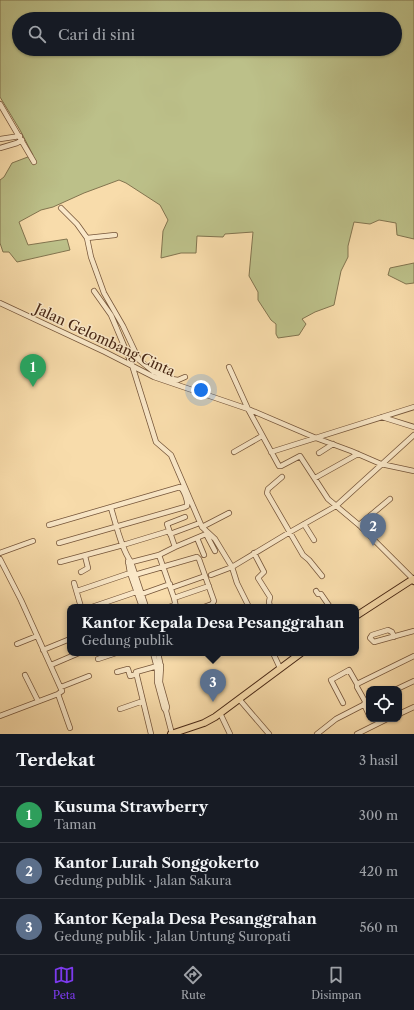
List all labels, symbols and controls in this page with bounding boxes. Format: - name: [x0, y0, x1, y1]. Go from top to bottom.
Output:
- search box: [12, 12, 402, 56]
- icon: search: [26, 23, 48, 45]
- text: Cari di sini: [58, 25, 135, 44]
- street label: Jalan Gelombang Cinta: [30, 299, 179, 381]
- pin: 1: [20, 354, 46, 387]
- your location: [191, 380, 211, 400]
- pin: 2: [360, 513, 386, 546]
- popup: [67, 604, 359, 656]
- text: Kantor Kepala Desa Pesanggrahan: [82, 613, 344, 632]
- text: Gedung publik: [82, 632, 173, 648]
- pin: 3: [200, 669, 226, 702]
- map controls: [366, 686, 402, 722]
- button: locate: [366, 686, 402, 722]
- text: Terdekat: [16, 750, 95, 770]
- text: 3 hasil: [359, 752, 398, 768]
- text: Kusuma Strawberry: [54, 797, 208, 816]
- text: 1: [26, 807, 32, 823]
- text: 300 m: [359, 807, 398, 823]
- text: Taman: [54, 816, 96, 832]
- text: Kantor Lurah Songgokerto: [54, 853, 259, 872]
- text: 2: [25, 863, 33, 879]
- text: 420 m: [359, 863, 398, 879]
- text: Gedung publik · Jalan Sakura: [54, 872, 232, 888]
- text: Kantor Kepala Desa Pesanggrahan: [54, 909, 317, 928]
- text: 3: [25, 919, 33, 935]
- text: 560 m: [360, 919, 398, 935]
- text: Gedung publik · Jalan Untung Suropati: [54, 928, 291, 944]
- tab: Peta: [53, 964, 76, 1002]
- tab: Rute: [181, 964, 206, 1002]
- tab: Disimpan: [311, 964, 361, 1002]

